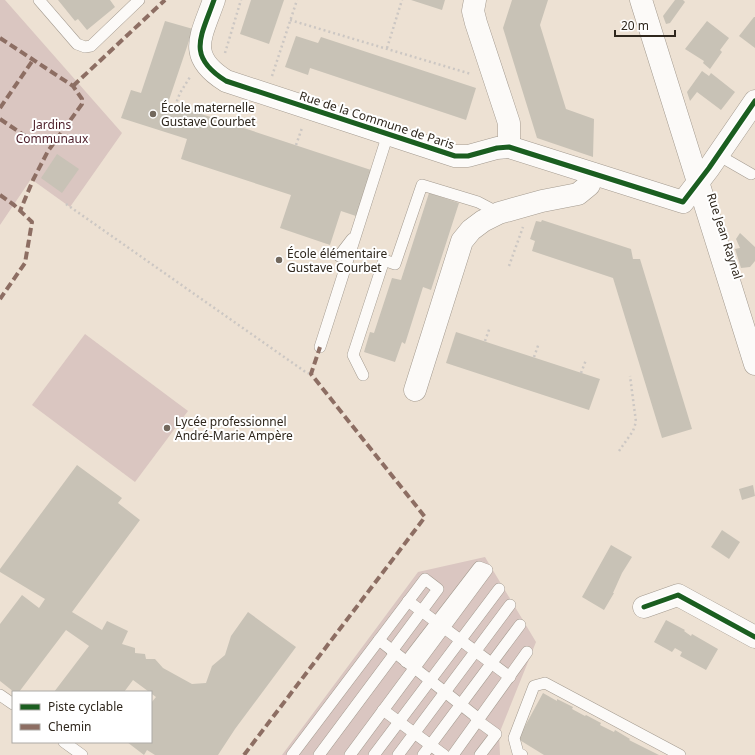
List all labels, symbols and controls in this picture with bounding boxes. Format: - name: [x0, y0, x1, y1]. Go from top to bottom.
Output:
- scale bar: [615, 12, 675, 38]
- text: 20 m: [621, 17, 649, 34]
- street label: Rue de la Commune de Paris: [297, 87, 457, 153]
- place label: École maternelle Gustave Courbet: [161, 99, 256, 130]
- marker: École maternelle Gustave Courbet: [148, 109, 158, 119]
- park label: Jardins Communaux: [16, 116, 89, 147]
- street label: Rue Jean Raynal: [703, 191, 747, 281]
- place label: École élémentaire Gustave Courbet: [287, 245, 388, 276]
- marker: École élémentaire Gustave Courbet: [274, 255, 284, 265]
- place label: Lycée professionnel André-Marie Ampère: [175, 413, 293, 444]
- marker: Lycée professionnel André-Marie Ampère: [162, 423, 172, 433]
- legend: [12, 691, 152, 743]
- text: Piste cyclable: [48, 698, 123, 715]
- text: Chemin: [48, 718, 92, 735]

